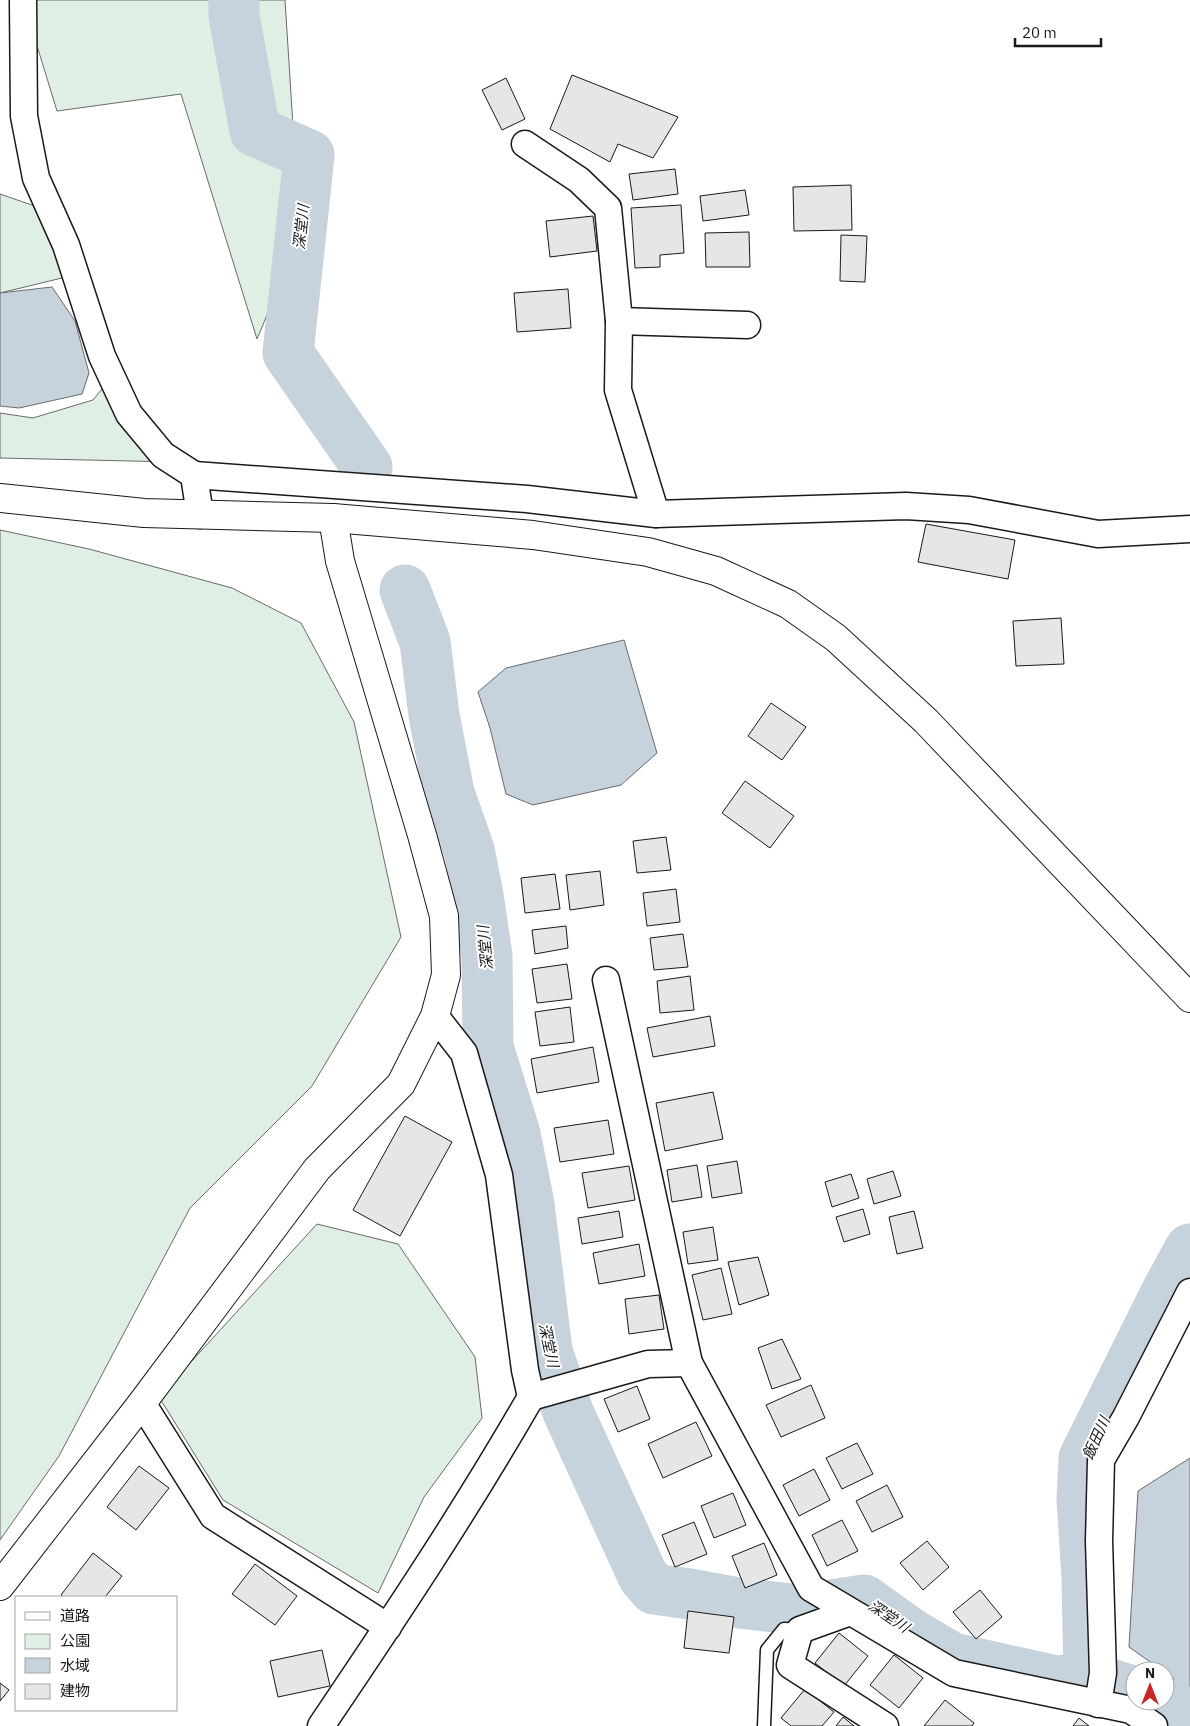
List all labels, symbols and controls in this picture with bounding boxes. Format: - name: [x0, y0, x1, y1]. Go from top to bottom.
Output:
- scale bar: [1015, 15, 1101, 47]
- text: 20 m: [1022, 23, 1057, 42]
- water label: 深堂川: [289, 202, 313, 250]
- water label: 深堂川: [473, 923, 497, 971]
- water label: 深堂川: [535, 1321, 563, 1371]
- water label: 飯田川: [1078, 1412, 1115, 1462]
- legend: [15, 1596, 178, 1711]
- water label: 深堂川: [865, 1596, 915, 1638]
- text: 道路: [60, 1606, 90, 1625]
- text: 公園: [60, 1631, 90, 1650]
- text: 水域: [60, 1656, 90, 1675]
- north arrow: [1125, 1661, 1175, 1711]
- text: N: [1145, 1664, 1155, 1682]
- text: 建物: [60, 1681, 90, 1700]

